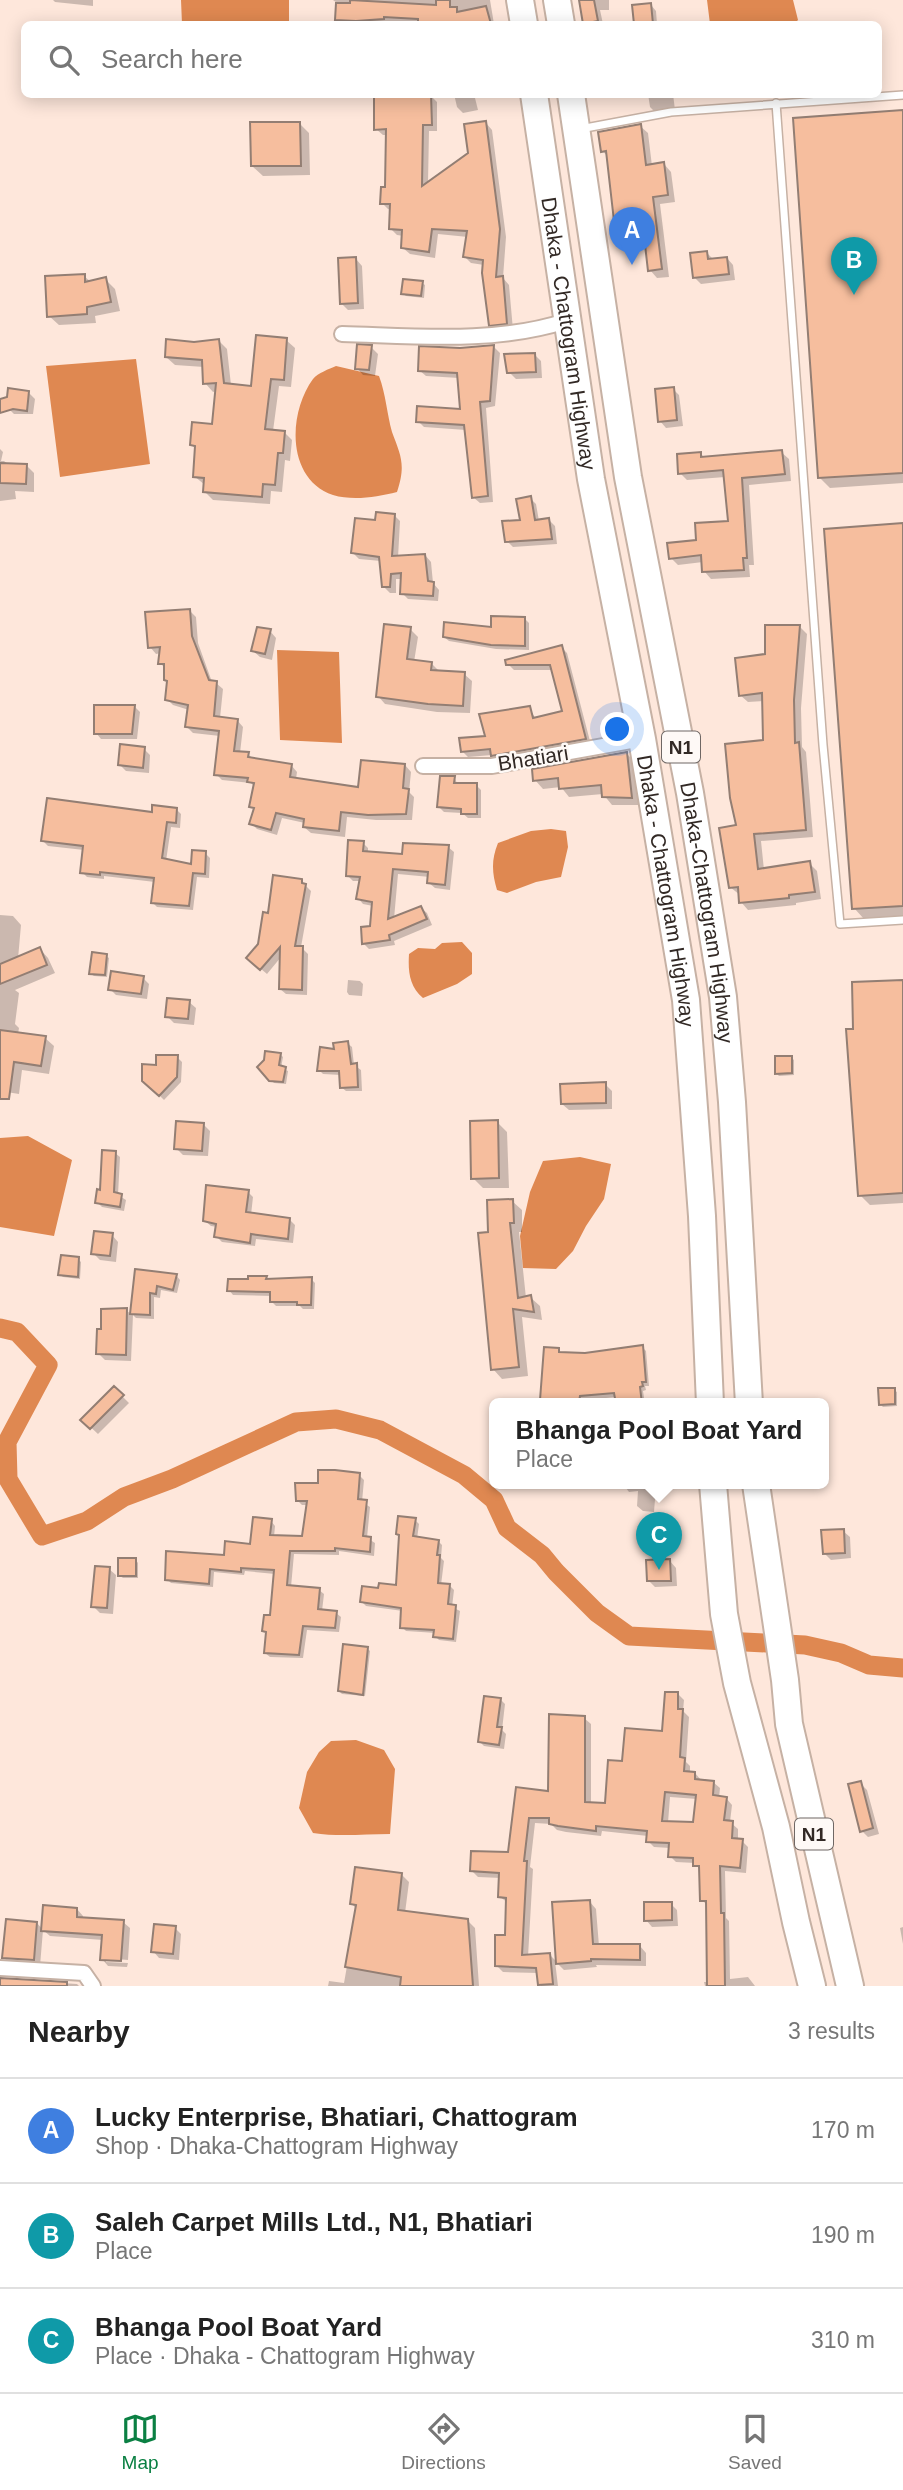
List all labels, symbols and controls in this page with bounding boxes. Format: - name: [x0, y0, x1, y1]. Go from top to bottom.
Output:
- search box: [21, 21, 882, 98]
- icon: search: [45, 41, 83, 79]
- text: Search here: [101, 44, 243, 74]
- street label: Dhaka - Chattogram Highway: [538, 195, 601, 472]
- pin: A: [609, 207, 655, 265]
- pin: B: [831, 237, 877, 295]
- your location: [600, 712, 634, 746]
- road number: N1: [662, 732, 700, 762]
- street label: Bhatiari: [496, 741, 570, 775]
- street label: Dhaka - Chattogram Highway: [633, 753, 699, 1028]
- street label: Dhaka-Chattogram Highway: [677, 780, 738, 1044]
- popup: [489, 1398, 829, 1489]
- text: Bhanga Pool Boat Yard: [515, 1415, 803, 1445]
- text: Place: [515, 1446, 573, 1472]
- pin: C: [636, 1512, 682, 1570]
- road number: N1: [795, 1818, 833, 1850]
- text: Nearby: [28, 2015, 130, 2048]
- text: 3 results: [788, 2018, 875, 2044]
- text: Lucky Enterprise, Bhatiari, Chattogram: [95, 2102, 578, 2132]
- text: A: [43, 2117, 59, 2143]
- text: 170 m: [811, 2117, 875, 2143]
- text: Shop · Dhaka-Chattogram Highway: [95, 2133, 458, 2159]
- text: Saleh Carpet Mills Ltd., N1, Bhatiari: [95, 2207, 533, 2237]
- text: B: [43, 2222, 59, 2248]
- text: 190 m: [811, 2222, 875, 2248]
- text: Place: [95, 2238, 153, 2264]
- text: Bhanga Pool Boat Yard: [95, 2312, 382, 2342]
- text: C: [43, 2327, 59, 2353]
- text: 310 m: [811, 2327, 875, 2353]
- text: Place · Dhaka - Chattogram Highway: [95, 2343, 475, 2369]
- tab: Map: [121, 2410, 159, 2474]
- tab: Directions: [401, 2410, 486, 2474]
- tab: Saved: [728, 2410, 782, 2474]

